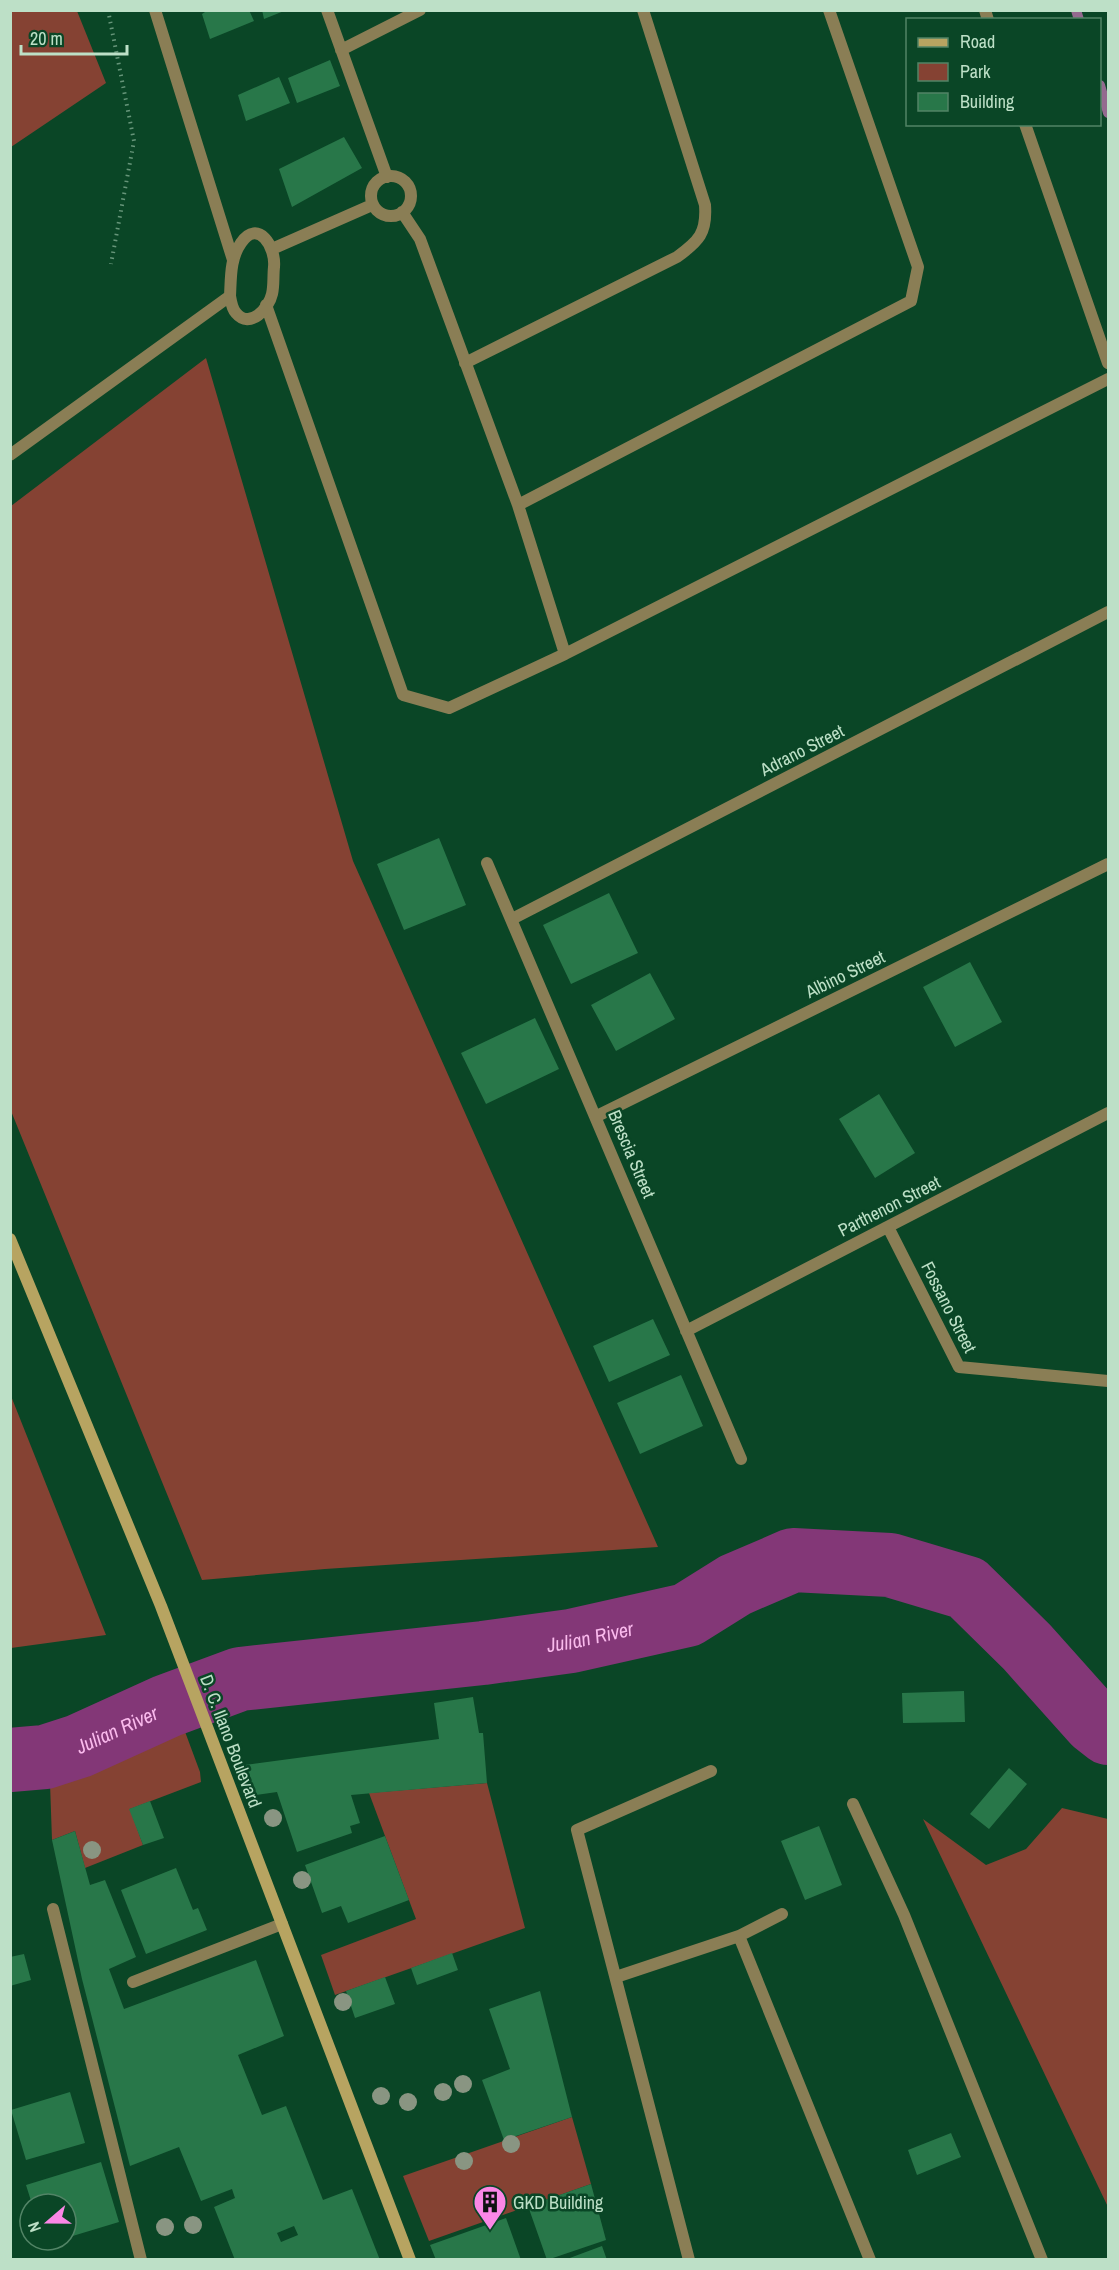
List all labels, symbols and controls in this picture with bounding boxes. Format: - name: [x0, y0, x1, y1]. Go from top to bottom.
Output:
- scale bar: [21, 18, 128, 56]
- legend: [906, 18, 1101, 126]
- text: 20 m: [30, 26, 63, 51]
- text: Road: [960, 29, 995, 54]
- text: Park: [960, 59, 991, 84]
- text: Building: [960, 89, 1015, 114]
- street label: Adrano Street: [755, 718, 848, 782]
- street label: Albino Street: [800, 944, 889, 1004]
- street label: Brescia Street: [602, 1106, 662, 1202]
- street label: Parthenon Street: [834, 1170, 944, 1242]
- street label: Fossano Street: [915, 1257, 983, 1357]
- water label: Julian River: [544, 1614, 636, 1658]
- street label: D. C. Ilano Boulevard: [194, 1671, 268, 1811]
- water label: Julian River: [70, 1698, 162, 1760]
- building icon: GKD Building: [472, 2184, 508, 2231]
- place label: GKD Building: [513, 2190, 604, 2215]
- north arrow: [18, 2192, 78, 2252]
- text: N: [22, 2219, 46, 2235]

